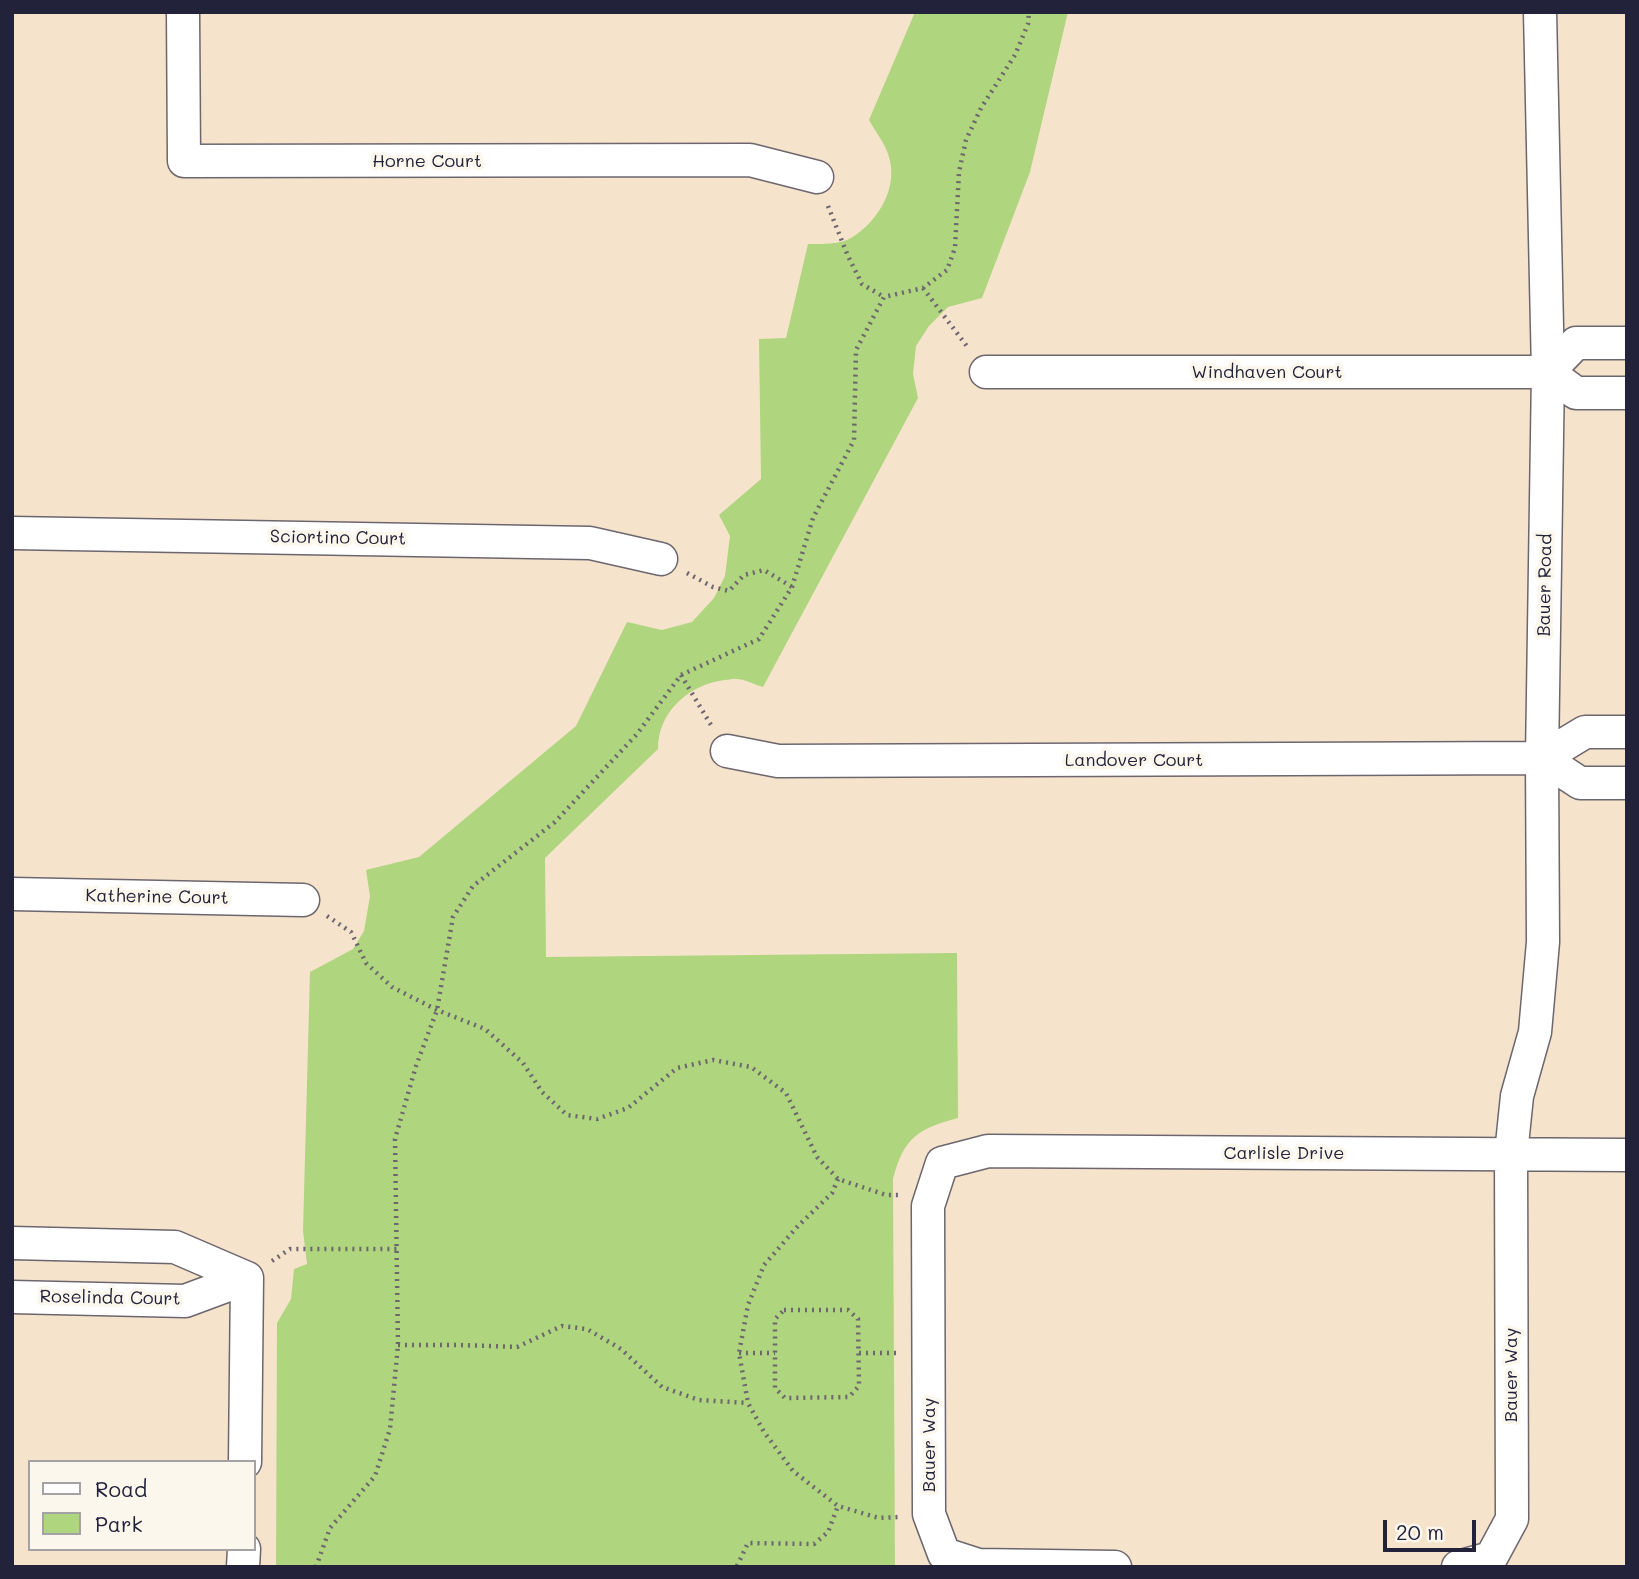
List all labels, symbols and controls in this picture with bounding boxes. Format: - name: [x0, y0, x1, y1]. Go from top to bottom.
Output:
- street label: Horne Court: [372, 150, 482, 172]
- street label: Windhaven Court: [1192, 361, 1342, 383]
- street label: Sciortino Court: [270, 526, 406, 550]
- street label: Bauer Road: [1533, 533, 1557, 637]
- street label: Landover Court: [1065, 749, 1203, 771]
- street label: Katherine Court: [85, 885, 229, 909]
- street label: Carlisle Drive: [1224, 1142, 1344, 1164]
- street label: Roselinda Court: [39, 1286, 181, 1310]
- street label: Bauer Way: [1500, 1328, 1522, 1422]
- street label: Bauer Way: [918, 1398, 940, 1492]
- legend: [28, 1460, 256, 1551]
- text: Road: [95, 1475, 147, 1502]
- scale bar: [1387, 1506, 1480, 1550]
- text: Park: [95, 1510, 143, 1537]
- text: 20 m: [1396, 1518, 1444, 1545]

